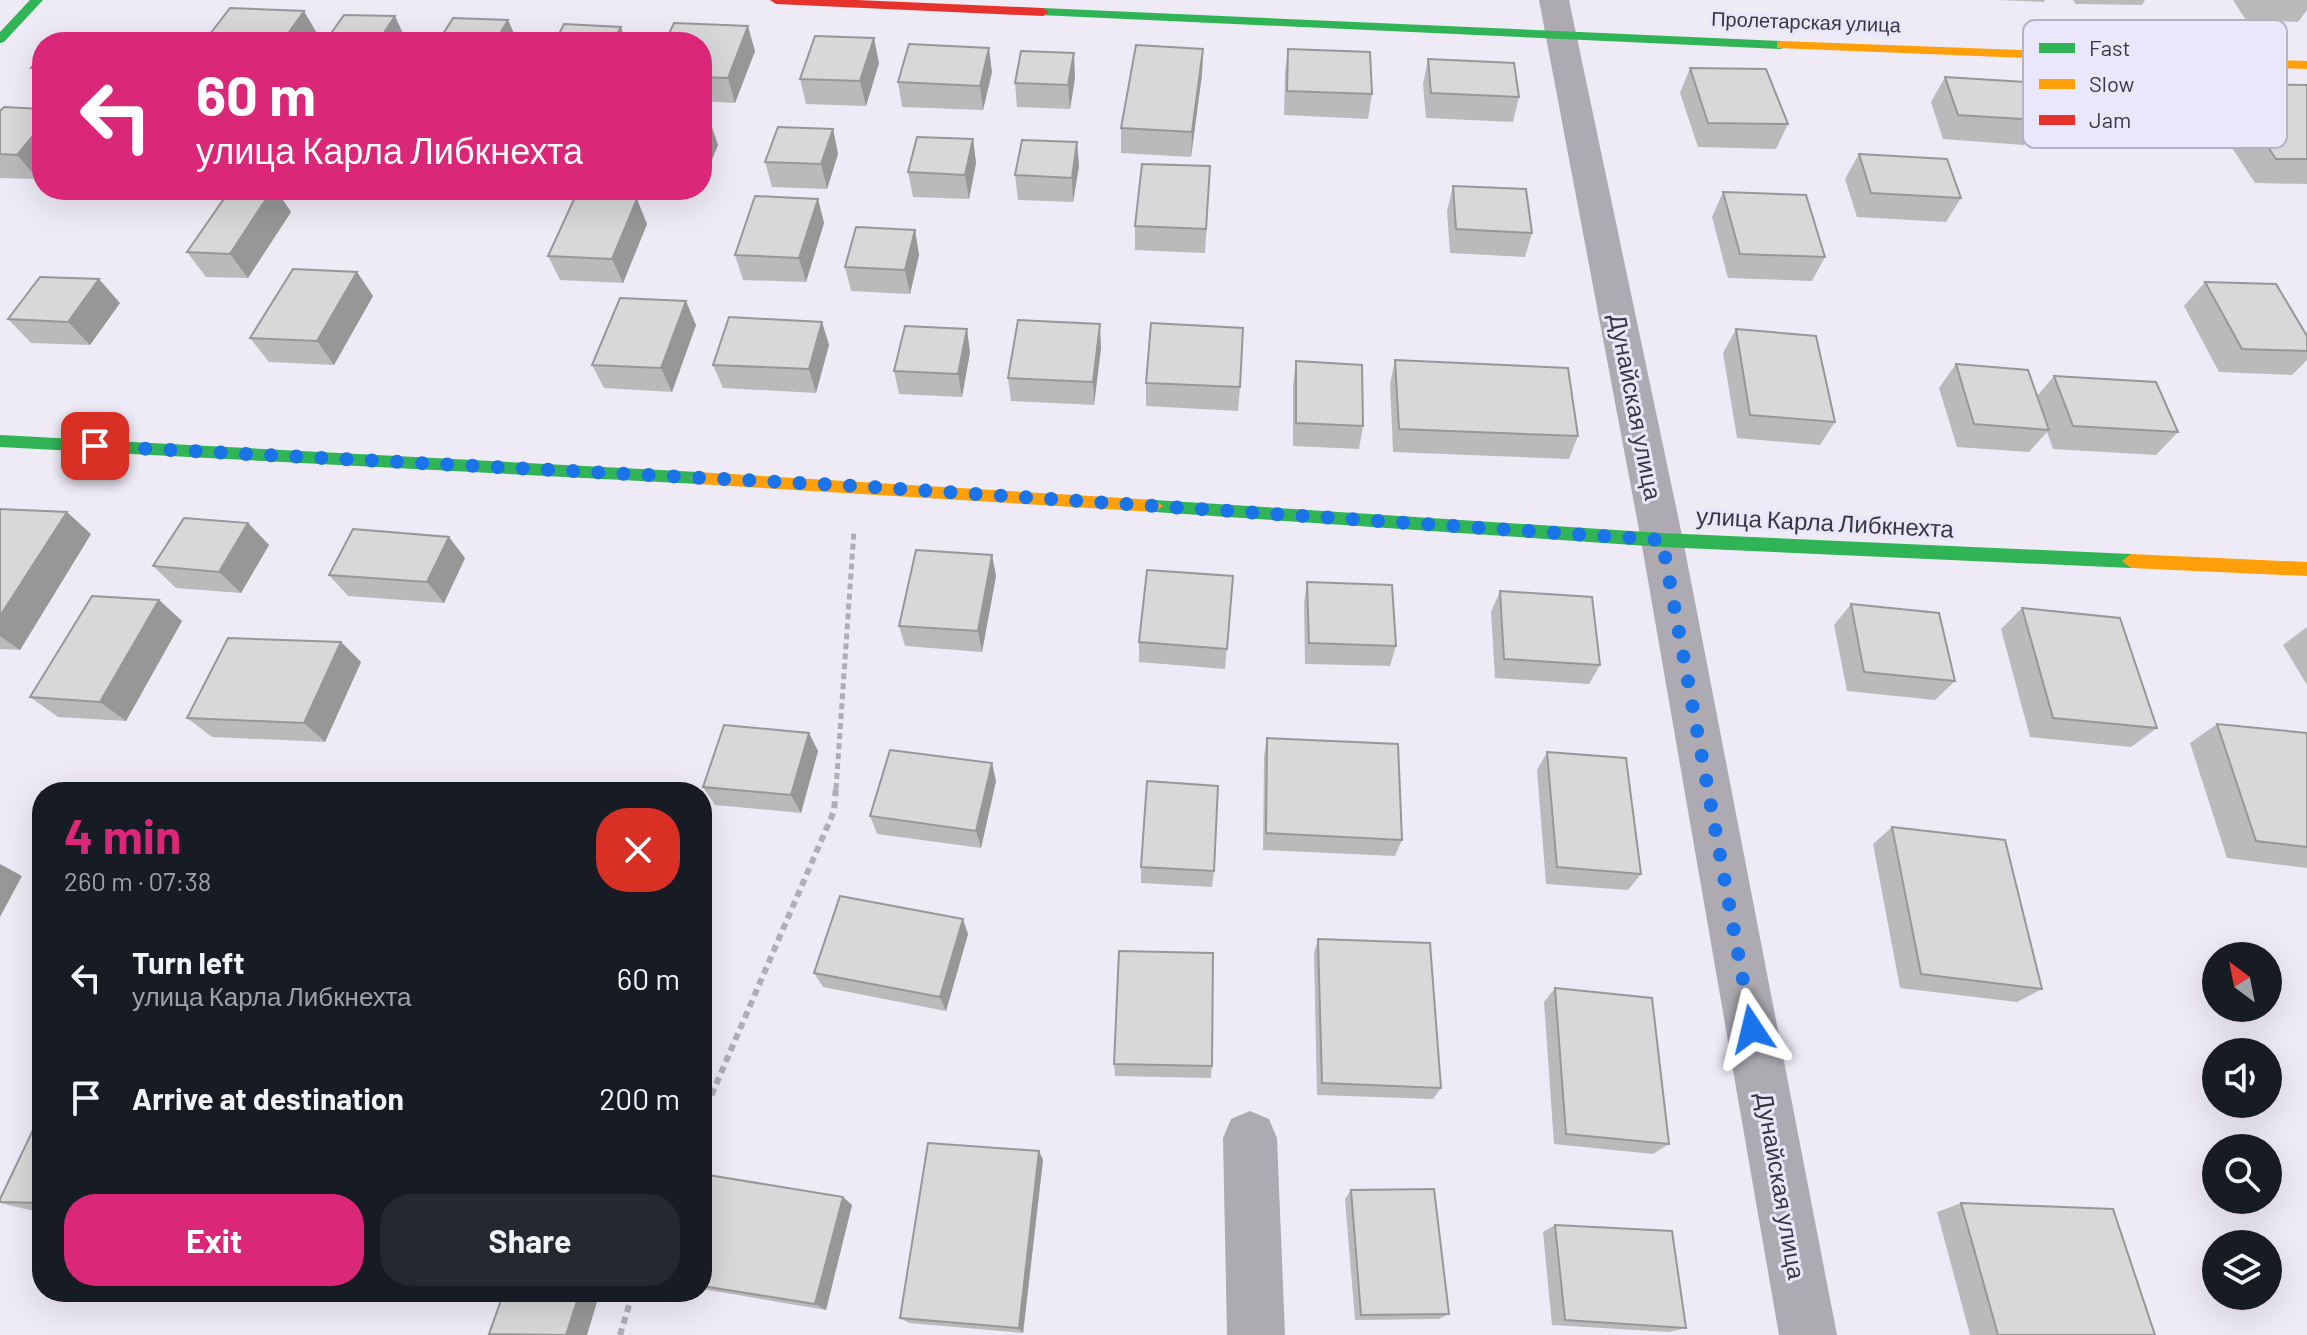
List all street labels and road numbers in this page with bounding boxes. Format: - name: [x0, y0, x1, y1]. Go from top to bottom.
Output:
- street label: Пролетарская улица: [1711, 6, 1902, 36]
- street label: Дунайская улица: [1604, 311, 1669, 503]
- street label: улица Карла Либкнехта: [1695, 500, 1955, 543]
- street label: Дунайская улица: [1751, 1090, 1812, 1282]

